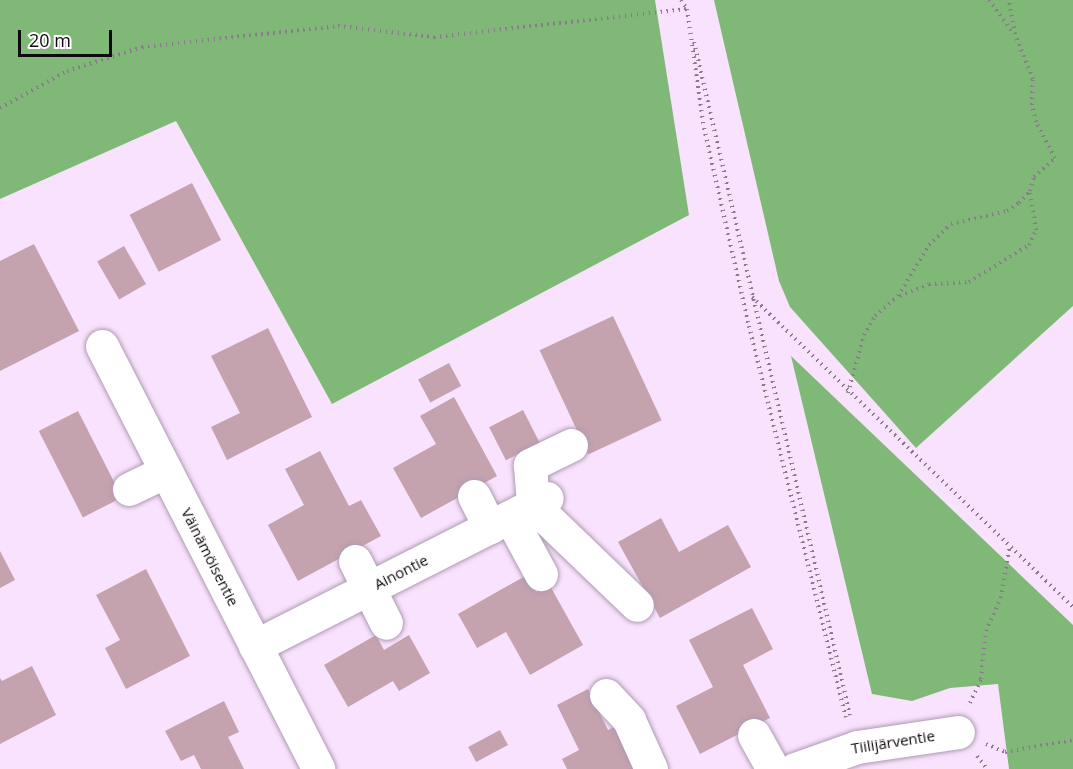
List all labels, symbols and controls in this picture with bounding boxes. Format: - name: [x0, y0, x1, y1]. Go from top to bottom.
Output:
- scale bar: [21, 18, 116, 56]
- text: 20 m: [29, 28, 71, 52]
- street label: Väinämöisentie: [178, 505, 242, 609]
- street label: Ainontie: [371, 551, 431, 593]
- street label: Tiilijärventie: [850, 727, 936, 757]

